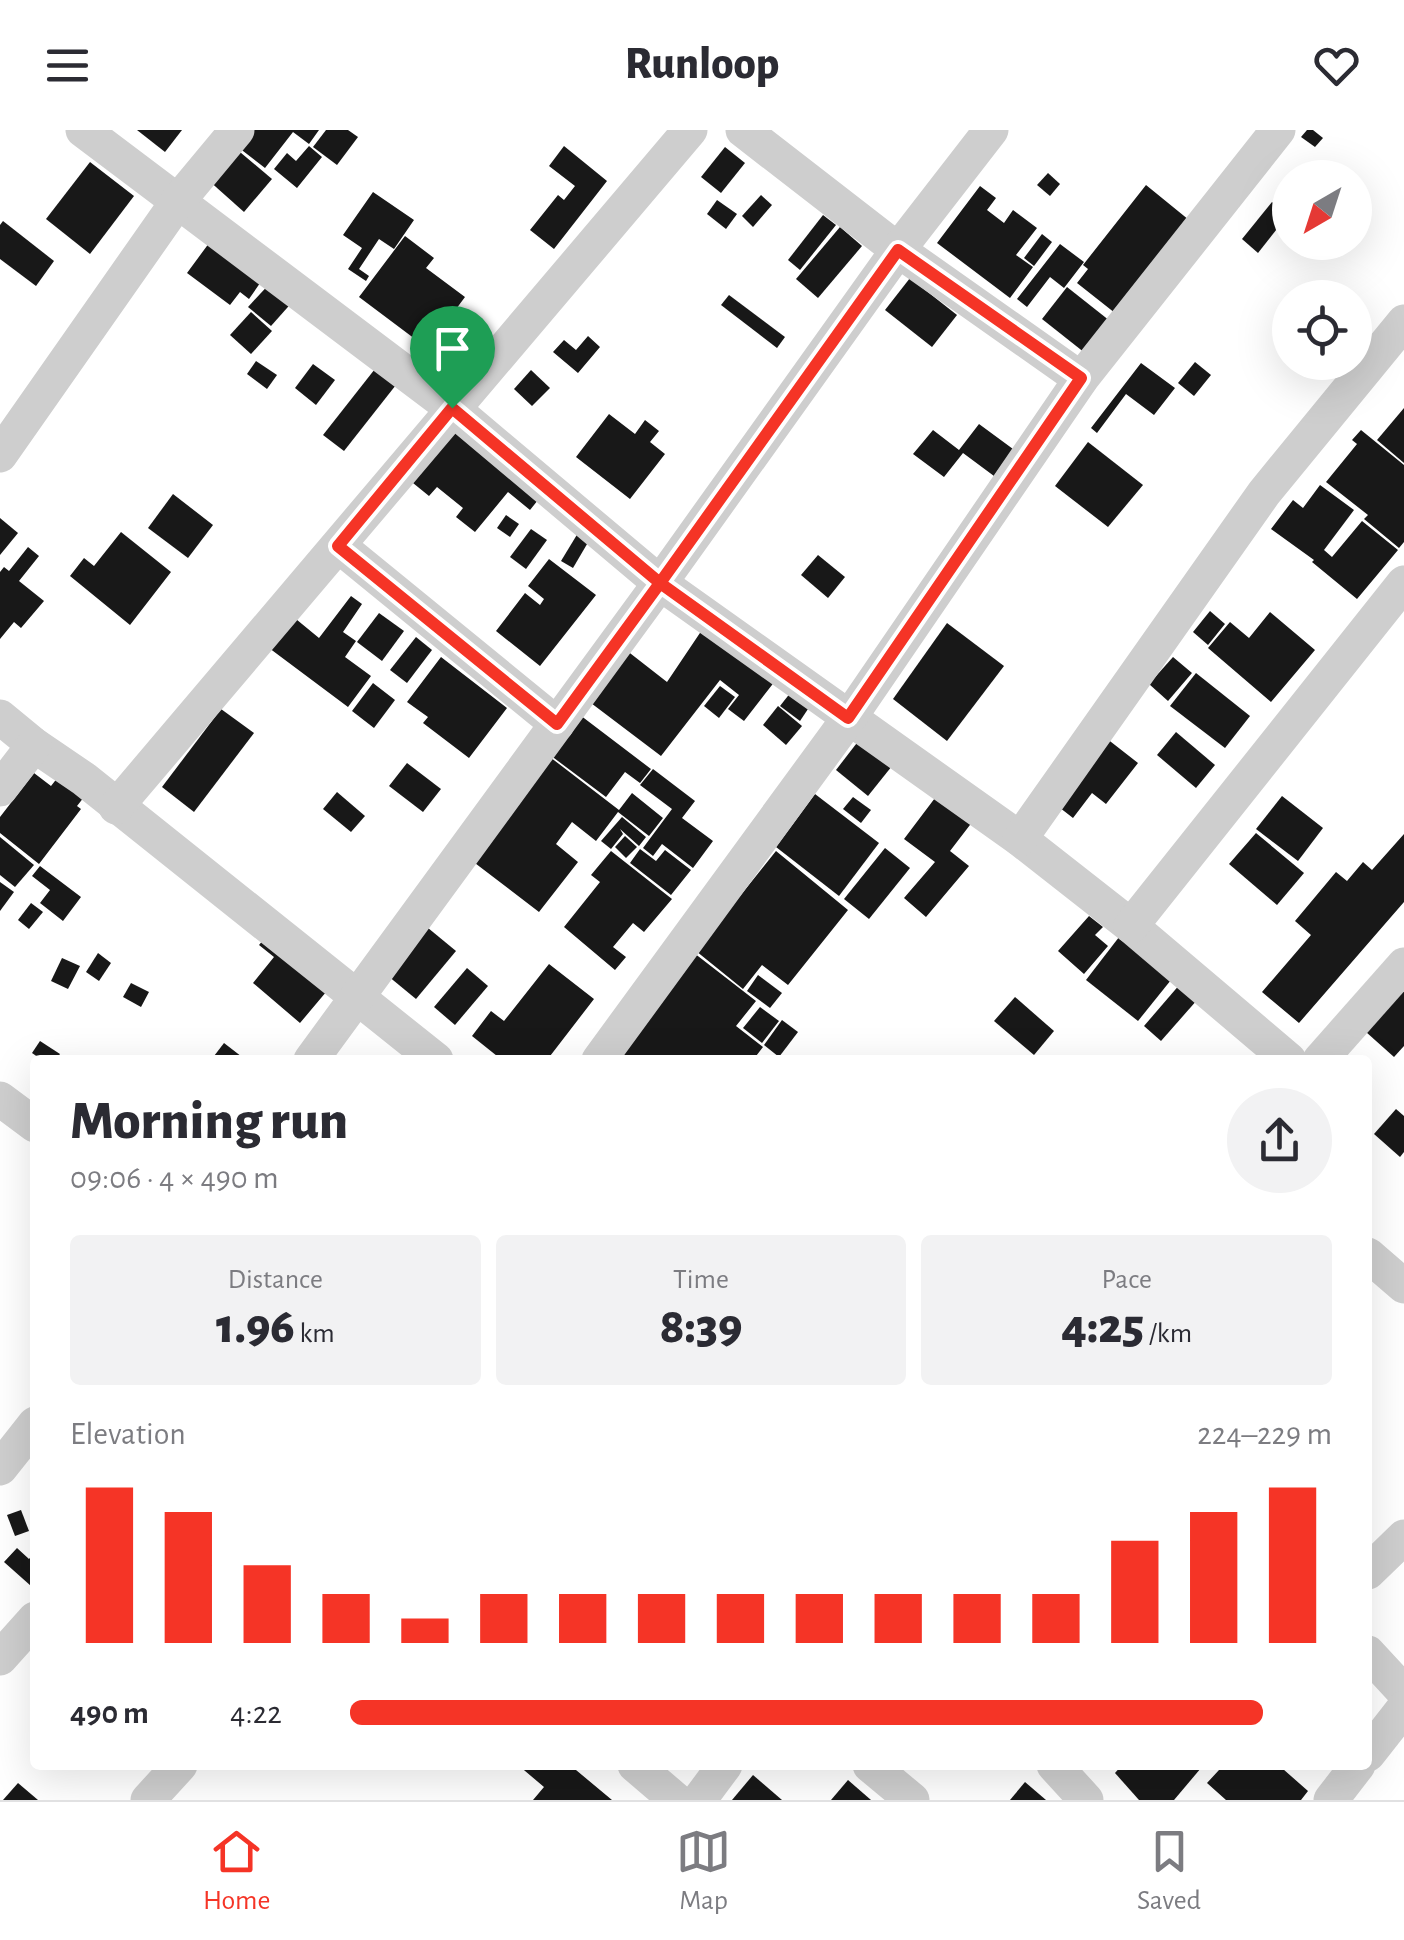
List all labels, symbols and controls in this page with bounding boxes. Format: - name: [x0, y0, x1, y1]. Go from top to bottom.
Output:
- icon: menu: [40, 38, 95, 93]
- icon: heart: [1309, 38, 1364, 93]
- text: Runloop: [625, 42, 779, 87]
- north arrow: [1272, 160, 1372, 260]
- map controls: [1272, 160, 1372, 380]
- button: locate: [1272, 280, 1372, 380]
- pin: [410, 306, 495, 409]
- icon: arrive: [425, 321, 480, 376]
- button: share: [1227, 1088, 1332, 1193]
- text: Morning run: [70, 1094, 348, 1149]
- text: 09:06 · 4 × 490 m: [70, 1162, 279, 1194]
- text: Distance: [228, 1266, 323, 1294]
- text: Time: [673, 1266, 729, 1294]
- text: Pace: [1101, 1266, 1152, 1294]
- text: 1.96: [216, 1302, 295, 1352]
- text: 8:39: [660, 1302, 742, 1352]
- text: 4:25: [1061, 1302, 1144, 1352]
- text: km: [295, 1320, 335, 1348]
- text: /km: [1144, 1320, 1192, 1348]
- text: Elevation: [70, 1418, 186, 1450]
- text: 224–229 m: [1197, 1418, 1332, 1450]
- text: 490 m: [70, 1697, 149, 1729]
- text: 4:22: [230, 1697, 282, 1729]
- tab: Home: [203, 1824, 270, 1918]
- tab: Map: [676, 1824, 731, 1918]
- tab: Saved: [1137, 1824, 1201, 1918]

